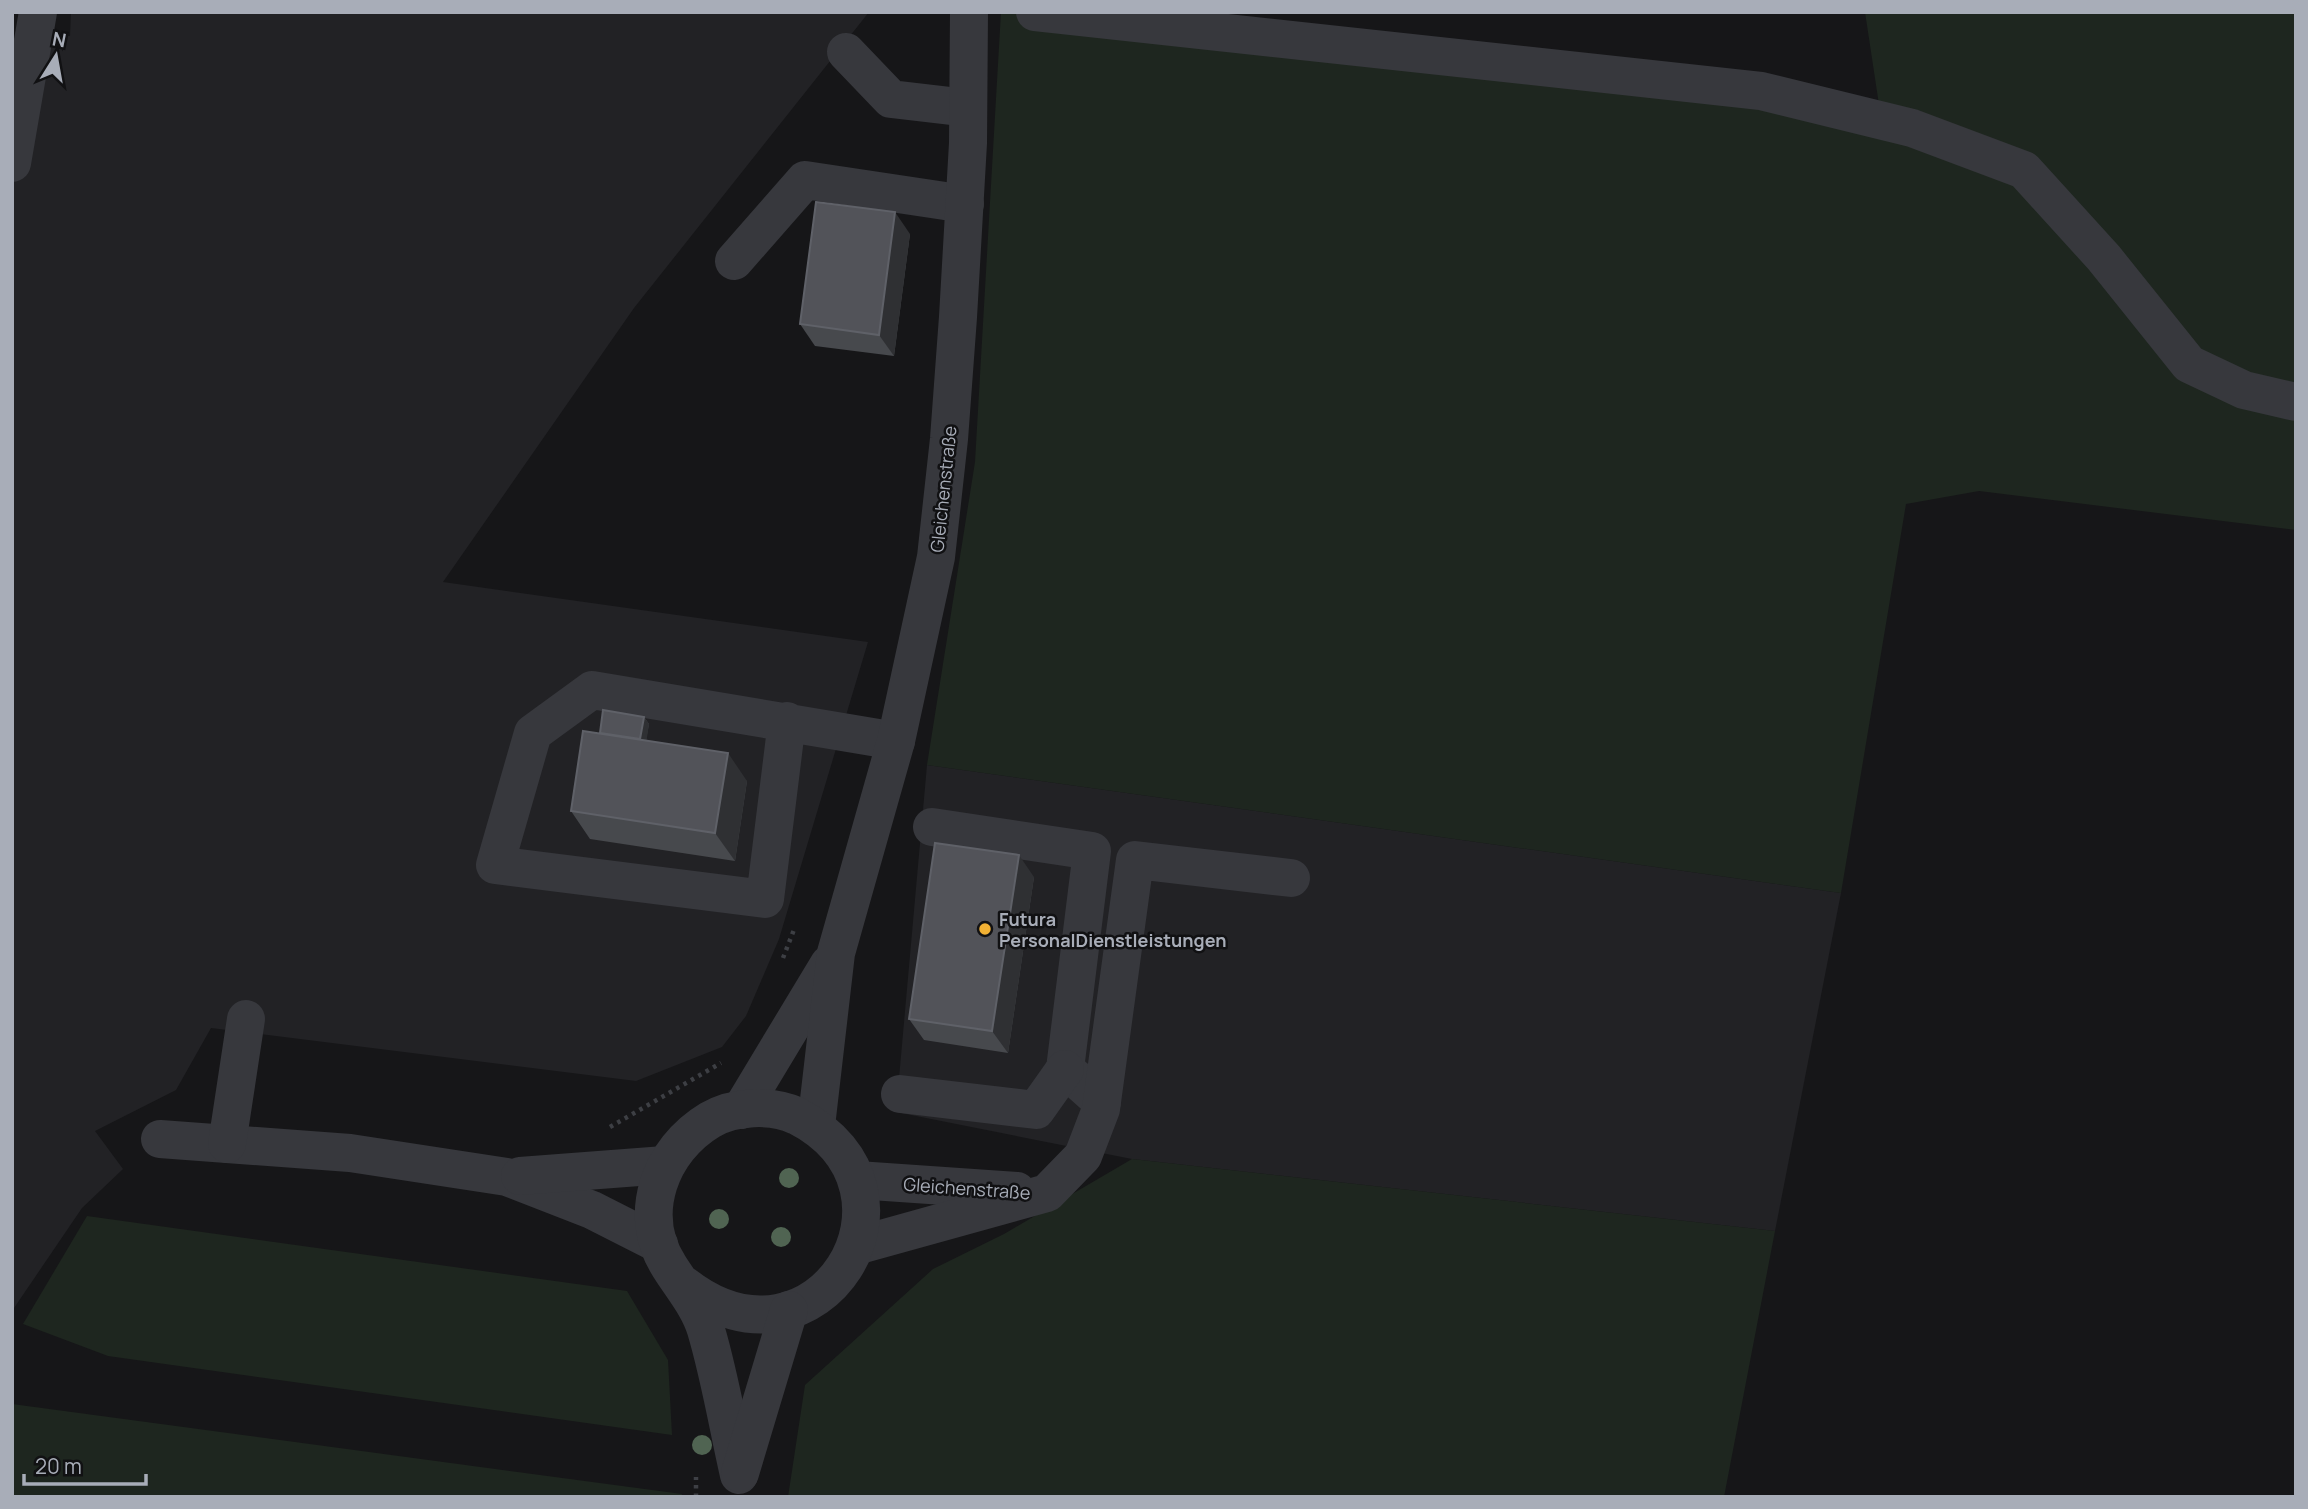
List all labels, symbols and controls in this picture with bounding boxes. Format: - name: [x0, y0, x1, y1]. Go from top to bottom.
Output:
- north arrow: [21, 21, 91, 91]
- text: N: [50, 25, 68, 53]
- street label: Gleichenstraße: [924, 424, 962, 554]
- place label: Futura PersonalDienstleistungen: [999, 907, 1226, 952]
- marker: Futura PersonalDienstleistungen: [977, 921, 993, 937]
- street label: Gleichenstraße: [903, 1172, 1031, 1204]
- scale bar: [24, 1442, 147, 1486]
- text: 20 m: [35, 1452, 82, 1480]

